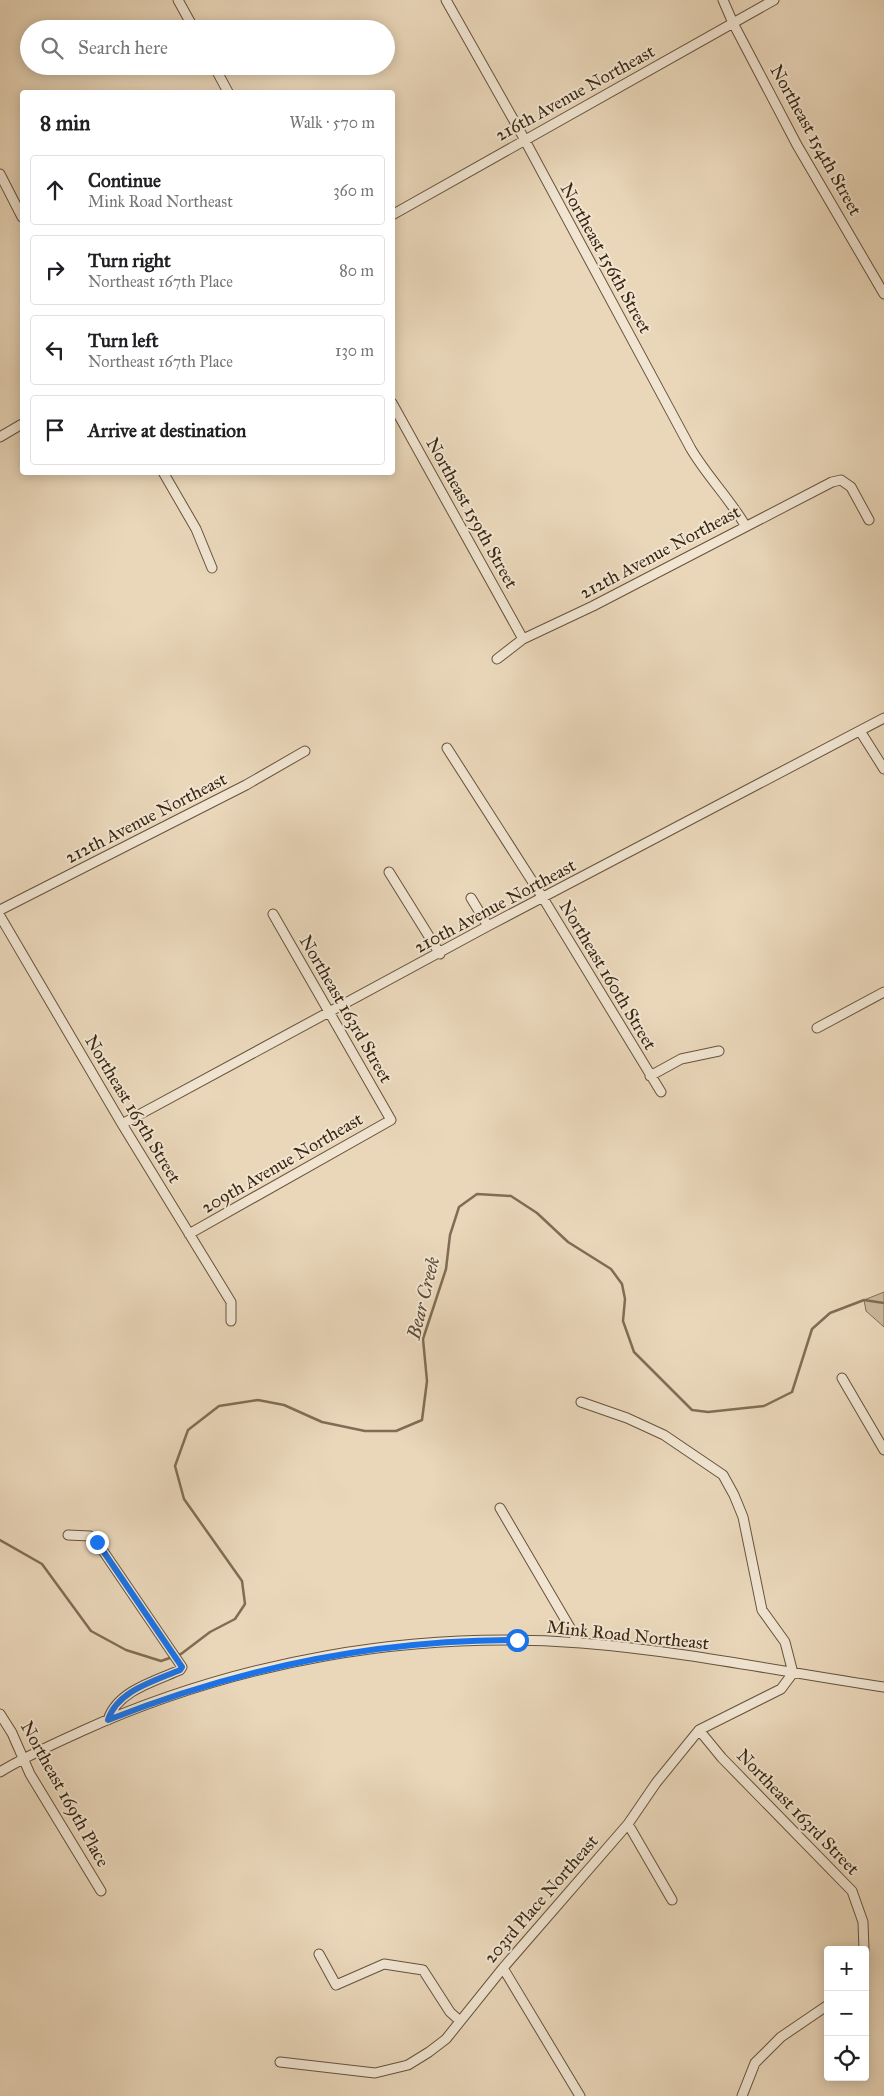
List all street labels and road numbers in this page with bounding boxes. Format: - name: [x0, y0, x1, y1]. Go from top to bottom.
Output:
- street label: 216th Avenue Northeast: [492, 40, 659, 146]
- street label: Northeast 154th Street: [765, 61, 867, 220]
- street label: Northeast 156th Street: [555, 179, 657, 338]
- street label: Northeast 159th Street: [421, 434, 523, 593]
- street label: 212th Avenue Northeast: [576, 500, 744, 604]
- street label: 212th Avenue Northeast: [62, 767, 231, 868]
- street label: 210th Avenue Northeast: [410, 854, 580, 958]
- street label: Northeast 160th Street: [555, 896, 662, 1054]
- street label: Northeast 163rd Street: [295, 931, 398, 1087]
- street label: Northeast 165th Street: [80, 1031, 186, 1188]
- street label: 209th Avenue Northeast: [198, 1108, 367, 1218]
- street label: Mink Road Northeast: [546, 1616, 711, 1655]
- street label: Northeast 169th Place: [16, 1717, 114, 1871]
- street label: Northeast 163rd Street: [732, 1744, 864, 1880]
- street label: 203rd Place Northeast: [479, 1830, 603, 1968]

